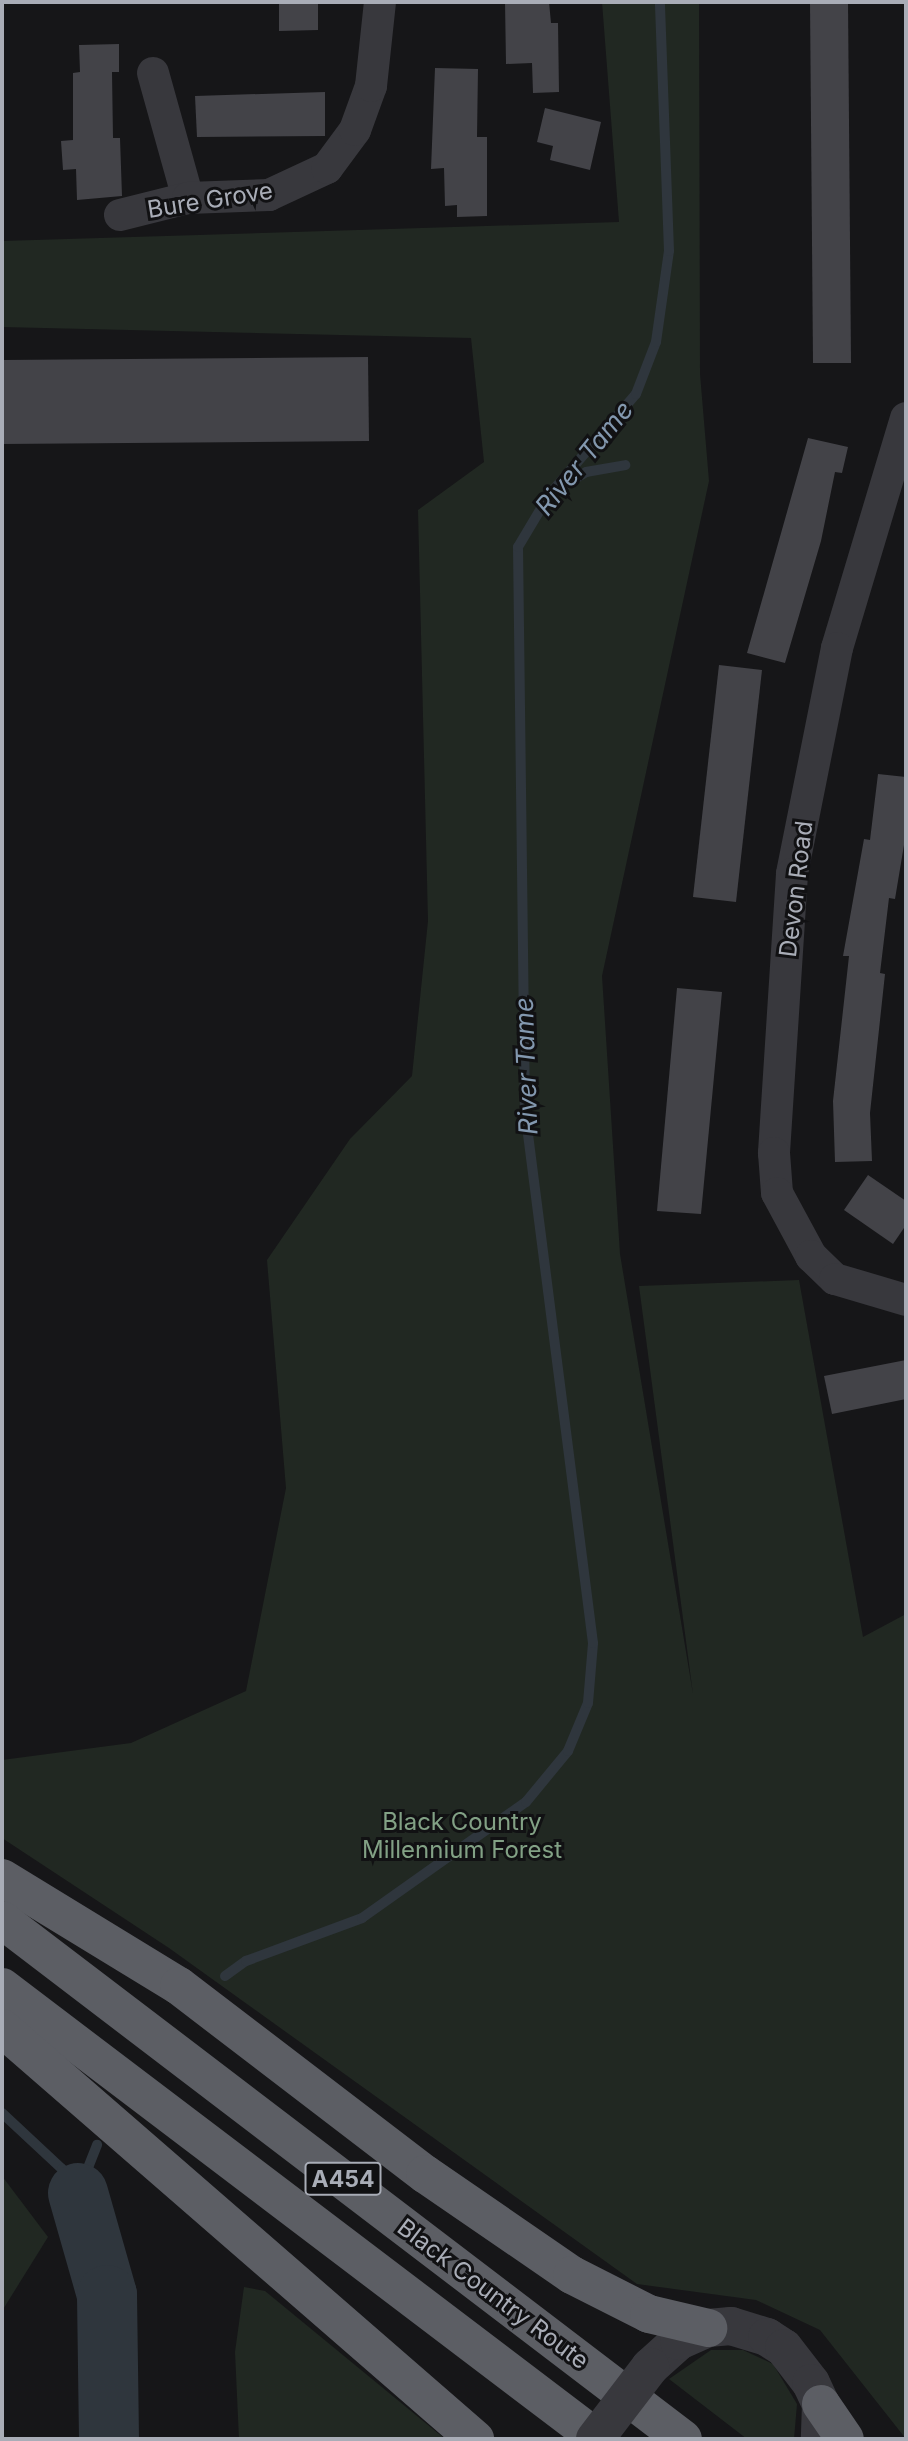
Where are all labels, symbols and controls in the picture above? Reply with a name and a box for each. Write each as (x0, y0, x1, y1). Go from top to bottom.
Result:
street label: Bure Grove (145, 176, 275, 224)
water label: River Tame (529, 395, 639, 521)
street label: Devon Road (773, 819, 819, 959)
water label: River Tame (508, 997, 544, 1135)
park label: Black Country Millennium Forest (362, 1808, 562, 1864)
road number: A454 (304, 2160, 382, 2198)
street label: Black Country Route (392, 2213, 594, 2375)

